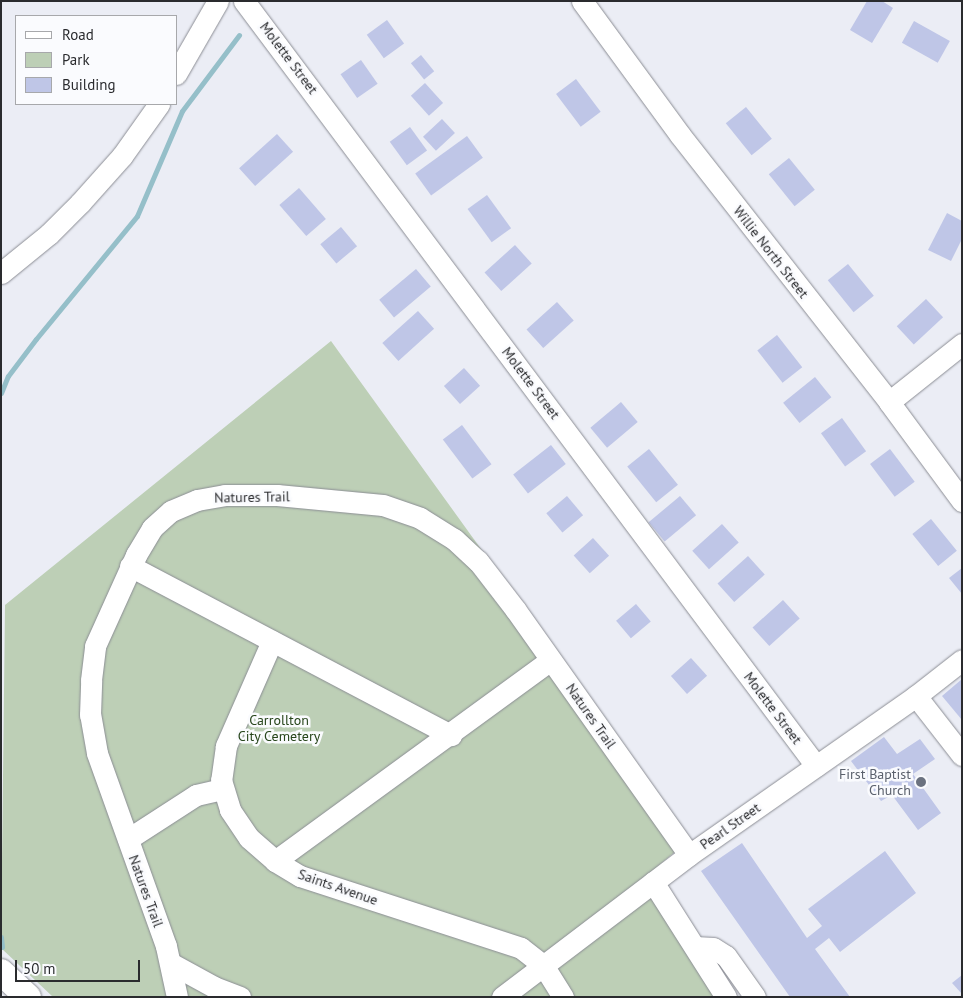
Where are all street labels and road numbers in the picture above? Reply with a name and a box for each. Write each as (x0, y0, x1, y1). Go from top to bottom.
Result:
street label: Molette Street (256, 19, 322, 97)
street label: Willie North Street (730, 203, 812, 301)
street label: Molette Street (498, 344, 564, 422)
street label: Natures Trail (214, 488, 290, 506)
street label: Molette Street (740, 669, 806, 747)
street label: Natures Trail (562, 680, 620, 752)
street label: Pearl Street (697, 799, 763, 853)
street label: Natures Trail (125, 852, 167, 930)
street label: Saints Avenue (296, 865, 380, 909)

